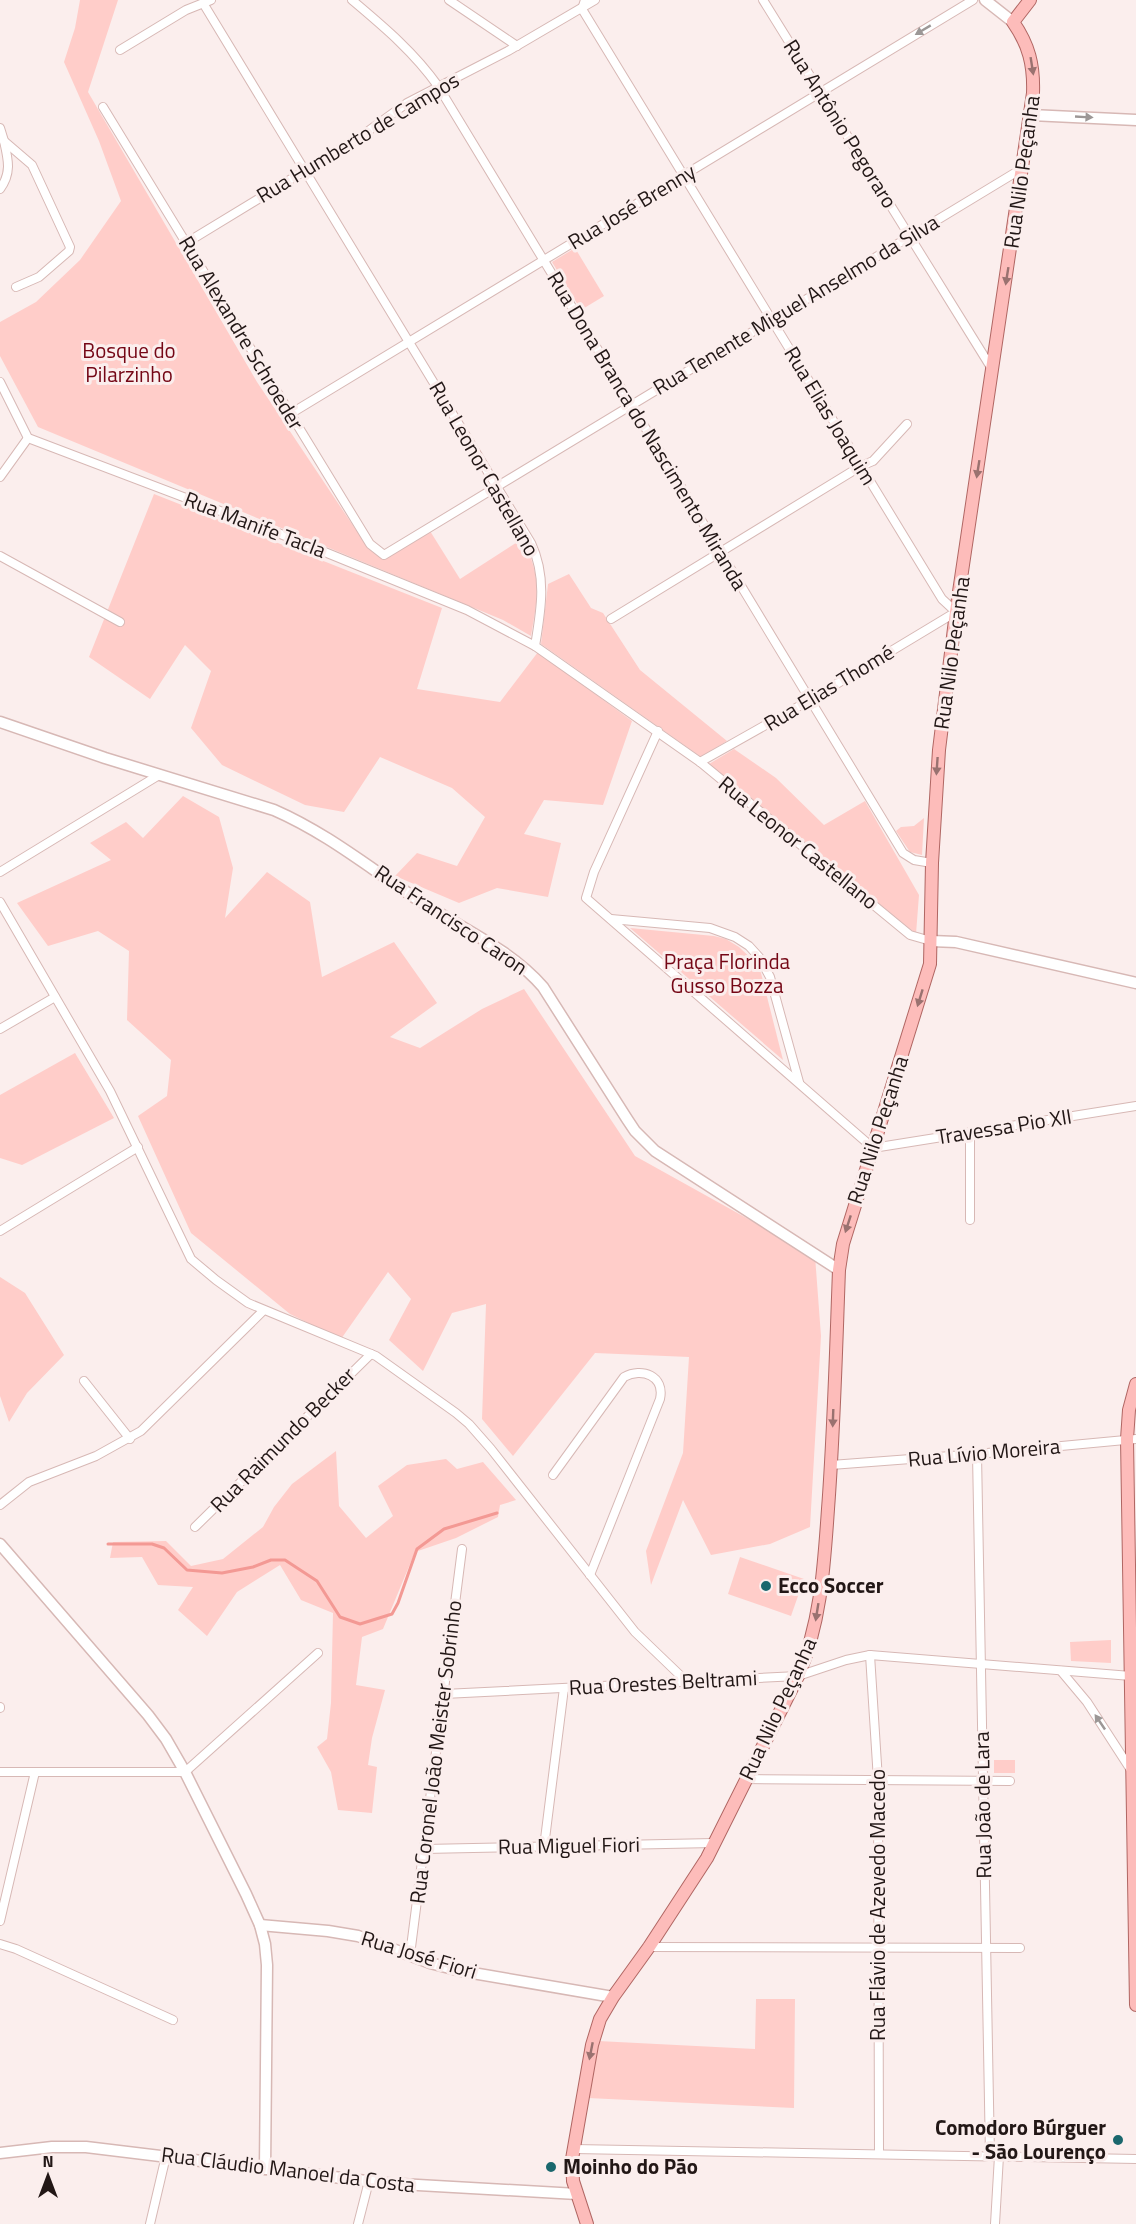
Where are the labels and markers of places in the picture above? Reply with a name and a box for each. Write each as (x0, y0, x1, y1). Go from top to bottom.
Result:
place label: Ecco Soccer (778, 1569, 884, 1601)
marker: Ecco Soccer (759, 1579, 773, 1593)
place label: Comodoro Búrguer - São Lourenço (935, 2111, 1106, 2167)
marker: Comodoro Búrguer - São Lourenço (1111, 2133, 1125, 2147)
place label: Moinho do Pão (563, 2150, 698, 2182)
marker: Moinho do Pão (544, 2160, 558, 2174)

